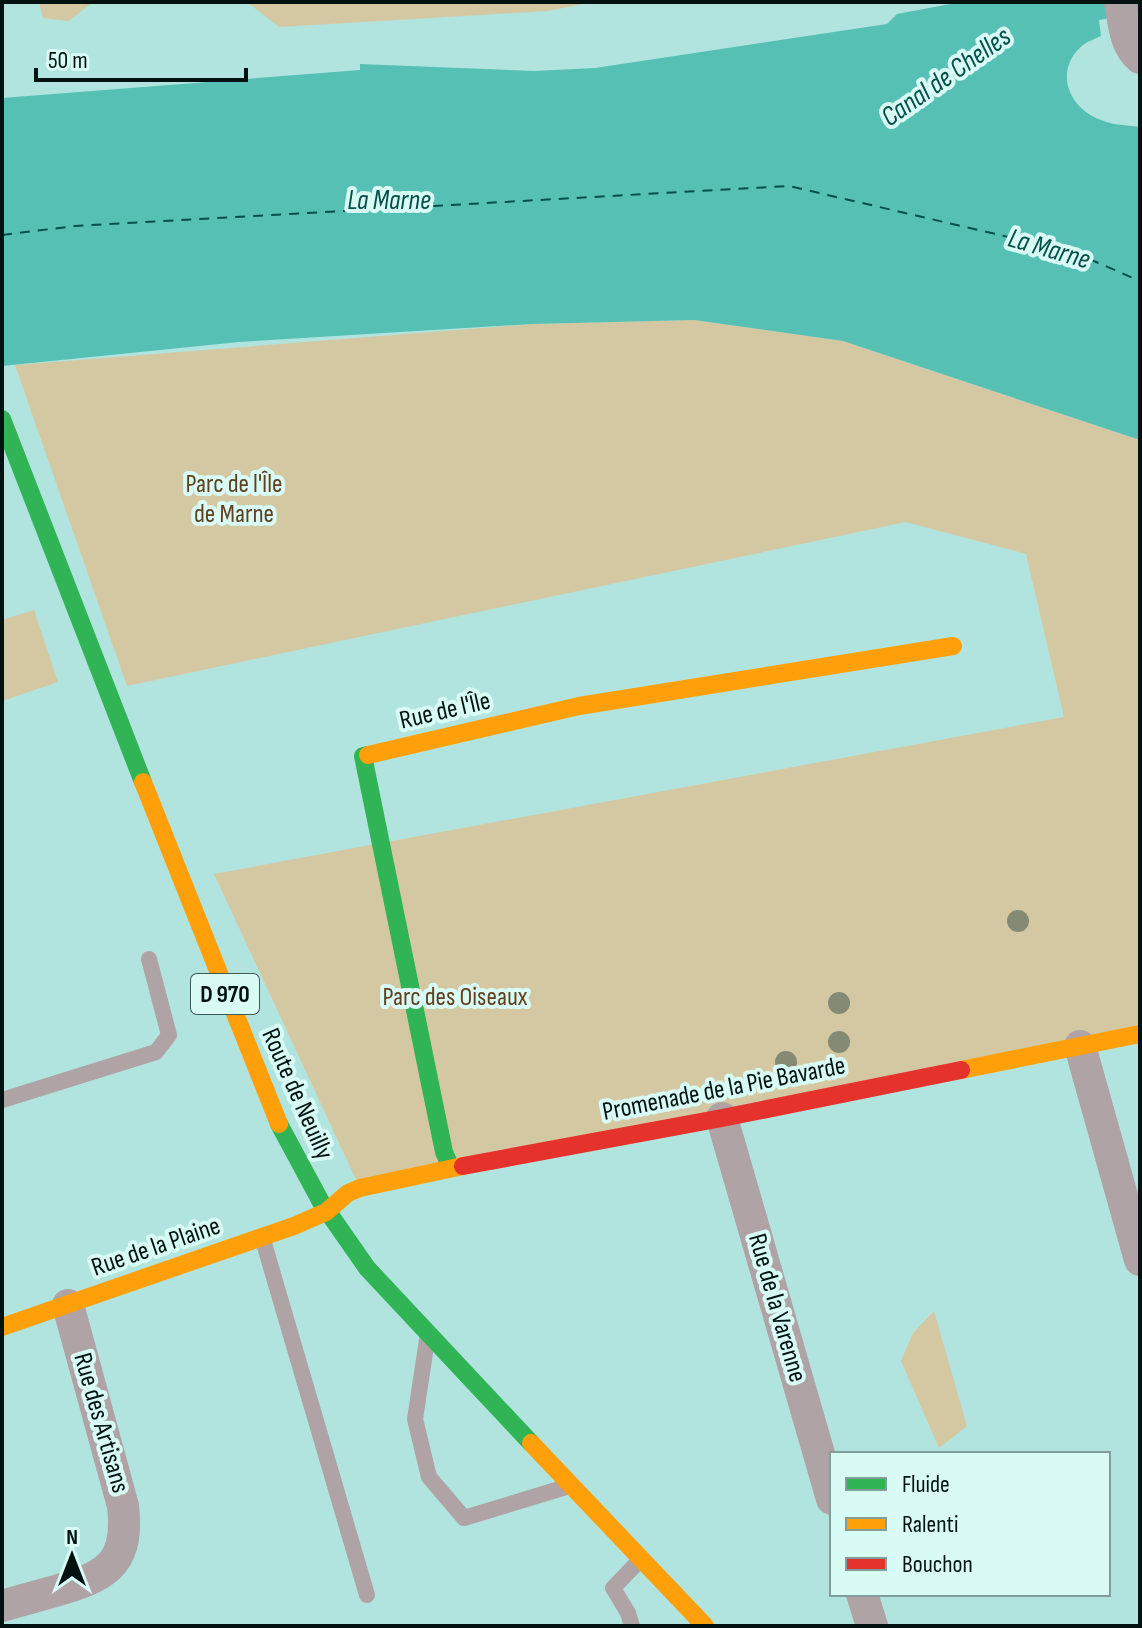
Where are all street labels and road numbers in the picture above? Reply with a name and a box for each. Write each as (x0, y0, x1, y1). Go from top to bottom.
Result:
street label: Rue de l'Île (397, 686, 493, 736)
road number: D 970 (191, 974, 259, 1014)
street label: Route de Neuilly (254, 1024, 340, 1164)
street label: Promenade de la Pie Bavarde (600, 1050, 848, 1128)
street label: Rue de la Plaine (88, 1211, 224, 1283)
street label: Rue de la Varenne (741, 1230, 813, 1386)
street label: Rue des Artisans (66, 1349, 136, 1497)

